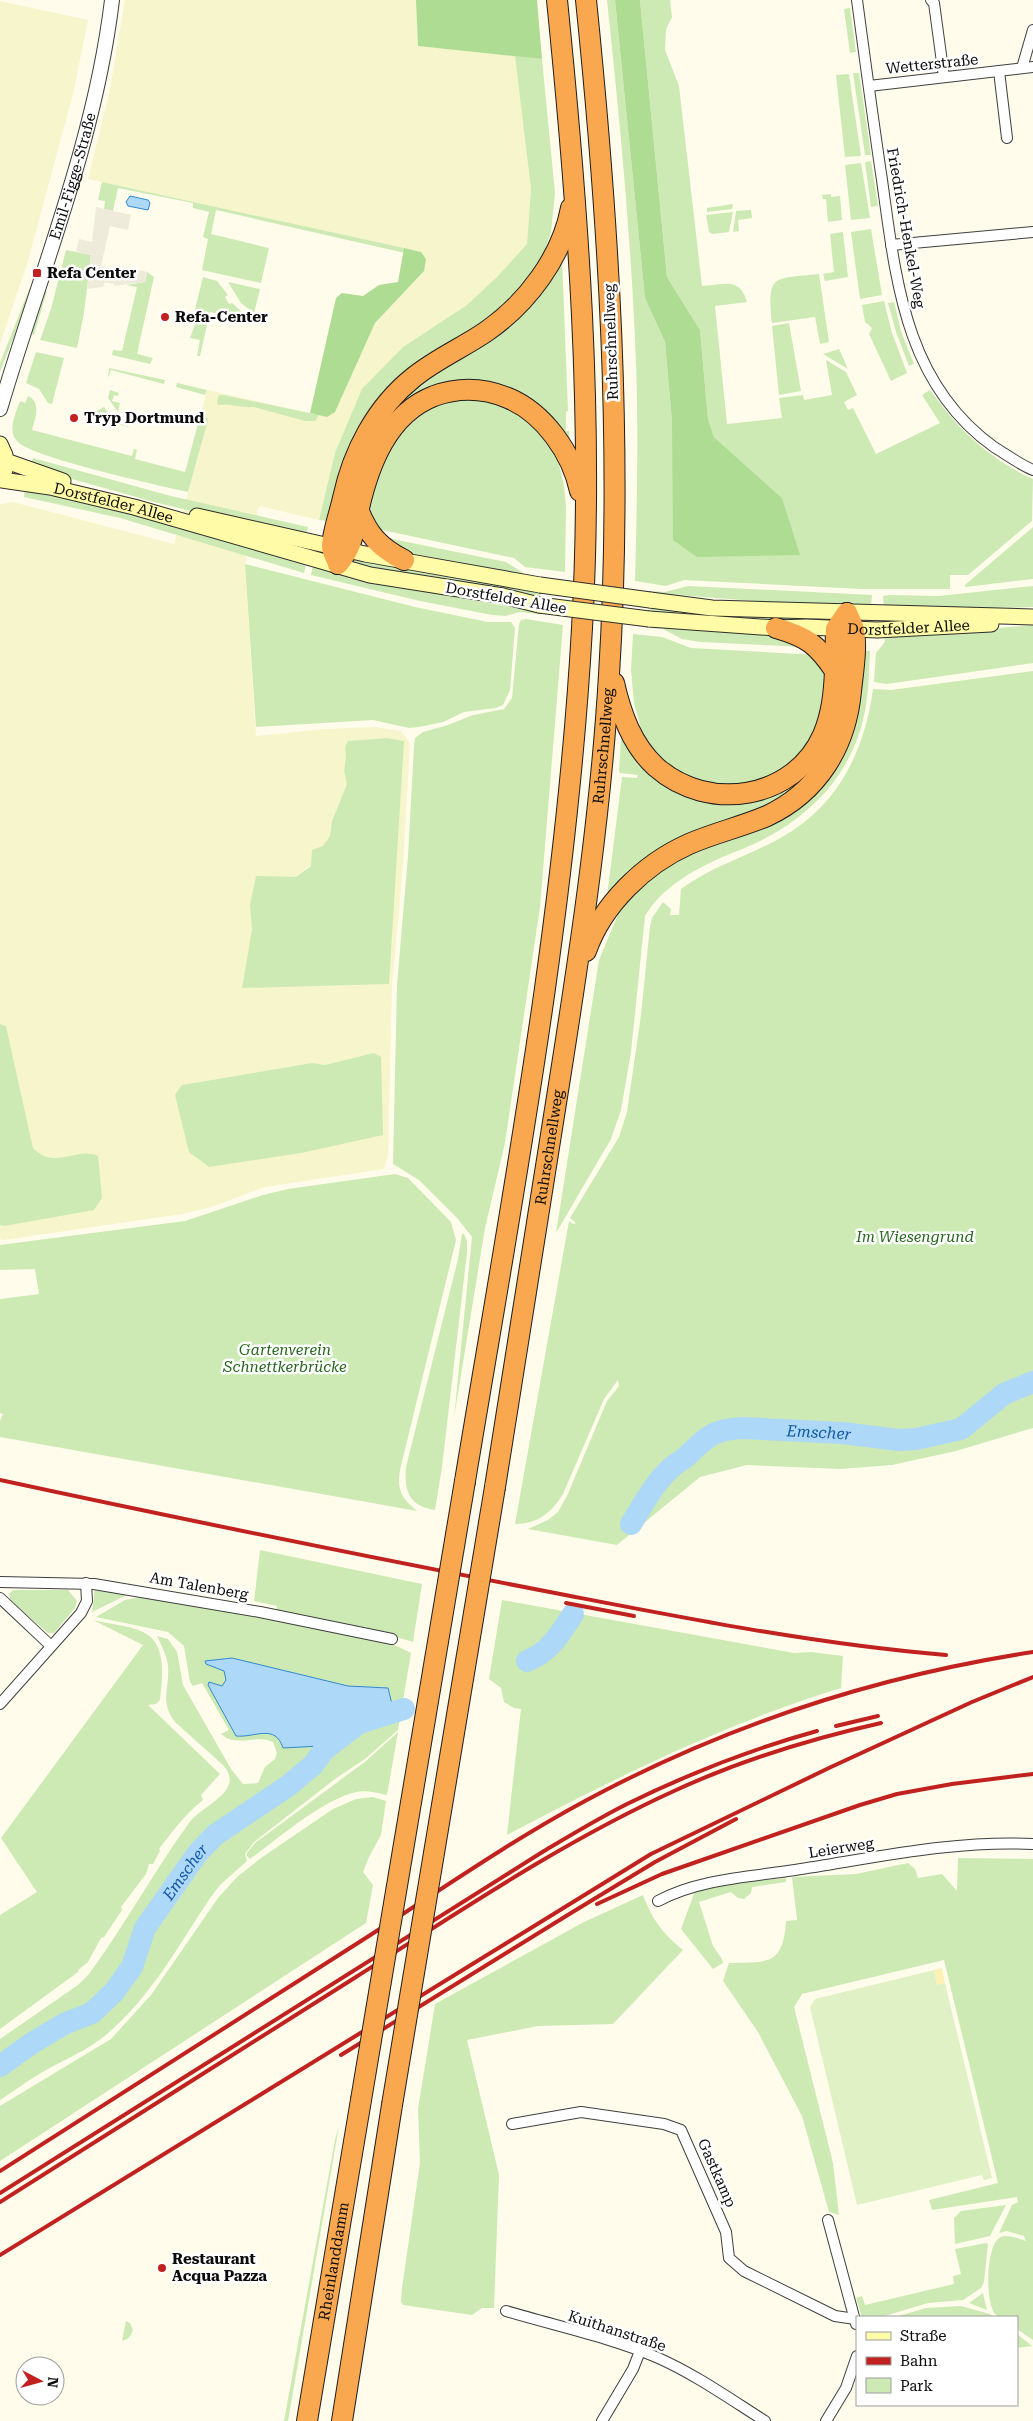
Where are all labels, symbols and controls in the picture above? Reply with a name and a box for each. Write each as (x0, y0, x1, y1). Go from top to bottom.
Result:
street label: Wetterstraße (885, 50, 979, 78)
street label: Emil-Figge-Straße (46, 111, 100, 242)
street label: Friedrich-Henkel-Weg (883, 146, 929, 310)
place label: Refa Center (47, 264, 137, 282)
marker: Refa Center (31, 267, 43, 279)
street label: Ruhrschnellweg (600, 283, 622, 400)
place label: Refa-Center (175, 308, 268, 326)
marker: Refa-Center (159, 311, 171, 323)
place label: Tryp Dortmund (84, 409, 204, 427)
marker: Tryp Dortmund (68, 412, 80, 424)
street label: Dorstfelder Allee (52, 479, 175, 527)
street label: Dorstfelder Allee (444, 578, 568, 618)
street label: Dorstfelder Allee (847, 616, 970, 639)
street label: Ruhrschnellweg (589, 687, 617, 805)
street label: Ruhrschnellweg (531, 1088, 567, 1206)
park label: Im Wiesengrund (855, 1228, 974, 1246)
park label: Gartenverein Schnettkerbrücke (222, 1341, 347, 1376)
water label: Emscher (785, 1421, 853, 1444)
street label: Am Talenberg (148, 1568, 250, 1604)
street label: Leierweg (807, 1834, 875, 1862)
water label: Emscher (158, 1839, 212, 1904)
street label: Gastkamp (694, 2136, 740, 2210)
street label: Rheinlanddamm (315, 2200, 353, 2322)
place label: Restaurant Acqua Pazza (172, 2250, 267, 2285)
marker: Restaurant Acqua Pazza (156, 2262, 168, 2274)
street label: Kuithanstraße (566, 2307, 668, 2355)
legend (856, 2316, 1018, 2406)
text: Straße (900, 2327, 947, 2345)
text: Bahn (900, 2352, 938, 2370)
north arrow (15, 2356, 65, 2406)
text: N (44, 2376, 61, 2389)
text: Park (900, 2377, 934, 2395)

